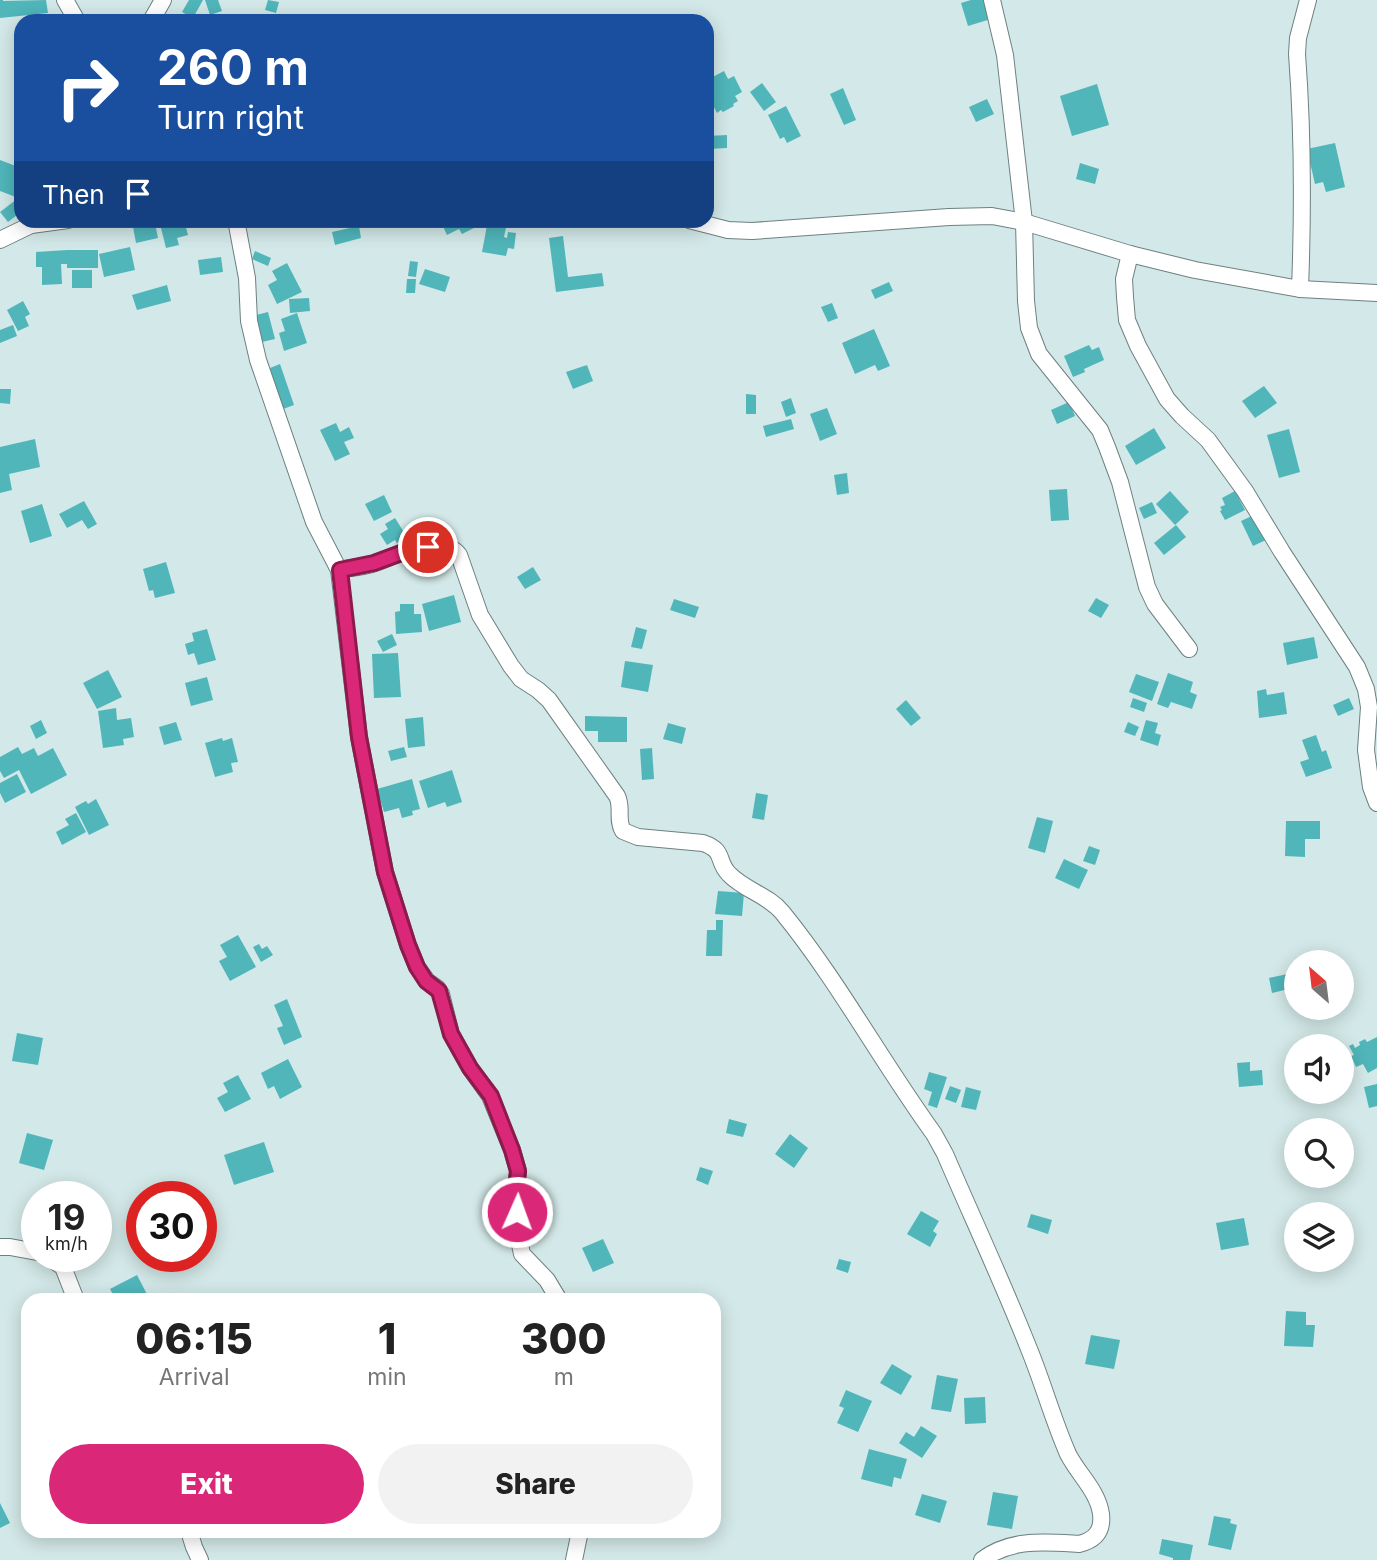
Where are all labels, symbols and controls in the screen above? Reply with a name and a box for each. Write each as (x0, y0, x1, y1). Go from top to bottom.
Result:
text: 260 m (157, 38, 309, 97)
icon: right (42, 42, 133, 133)
text: Turn right (157, 98, 304, 137)
icon: arrive (119, 175, 157, 213)
text: Then (42, 179, 105, 210)
pin (398, 517, 458, 577)
icon: arrive (409, 528, 447, 566)
north arrow (1284, 950, 1354, 1020)
map controls (1284, 950, 1354, 1272)
button: sound (1284, 1034, 1354, 1104)
button: search (1284, 1118, 1354, 1188)
position arrow (480, 1175, 554, 1249)
speed limit sign: 30 (126, 1181, 217, 1272)
text: 19 (48, 1196, 85, 1238)
button: layers (1284, 1202, 1354, 1272)
text: km/h (45, 1233, 88, 1254)
text: 06:15 (135, 1313, 253, 1364)
text: 1 (378, 1313, 396, 1364)
text: 300 (521, 1313, 607, 1364)
text: Arrival (159, 1363, 230, 1391)
text: min (367, 1363, 407, 1391)
text: m (554, 1363, 574, 1391)
button: Exit (49, 1444, 364, 1524)
button: Share (378, 1444, 693, 1524)

